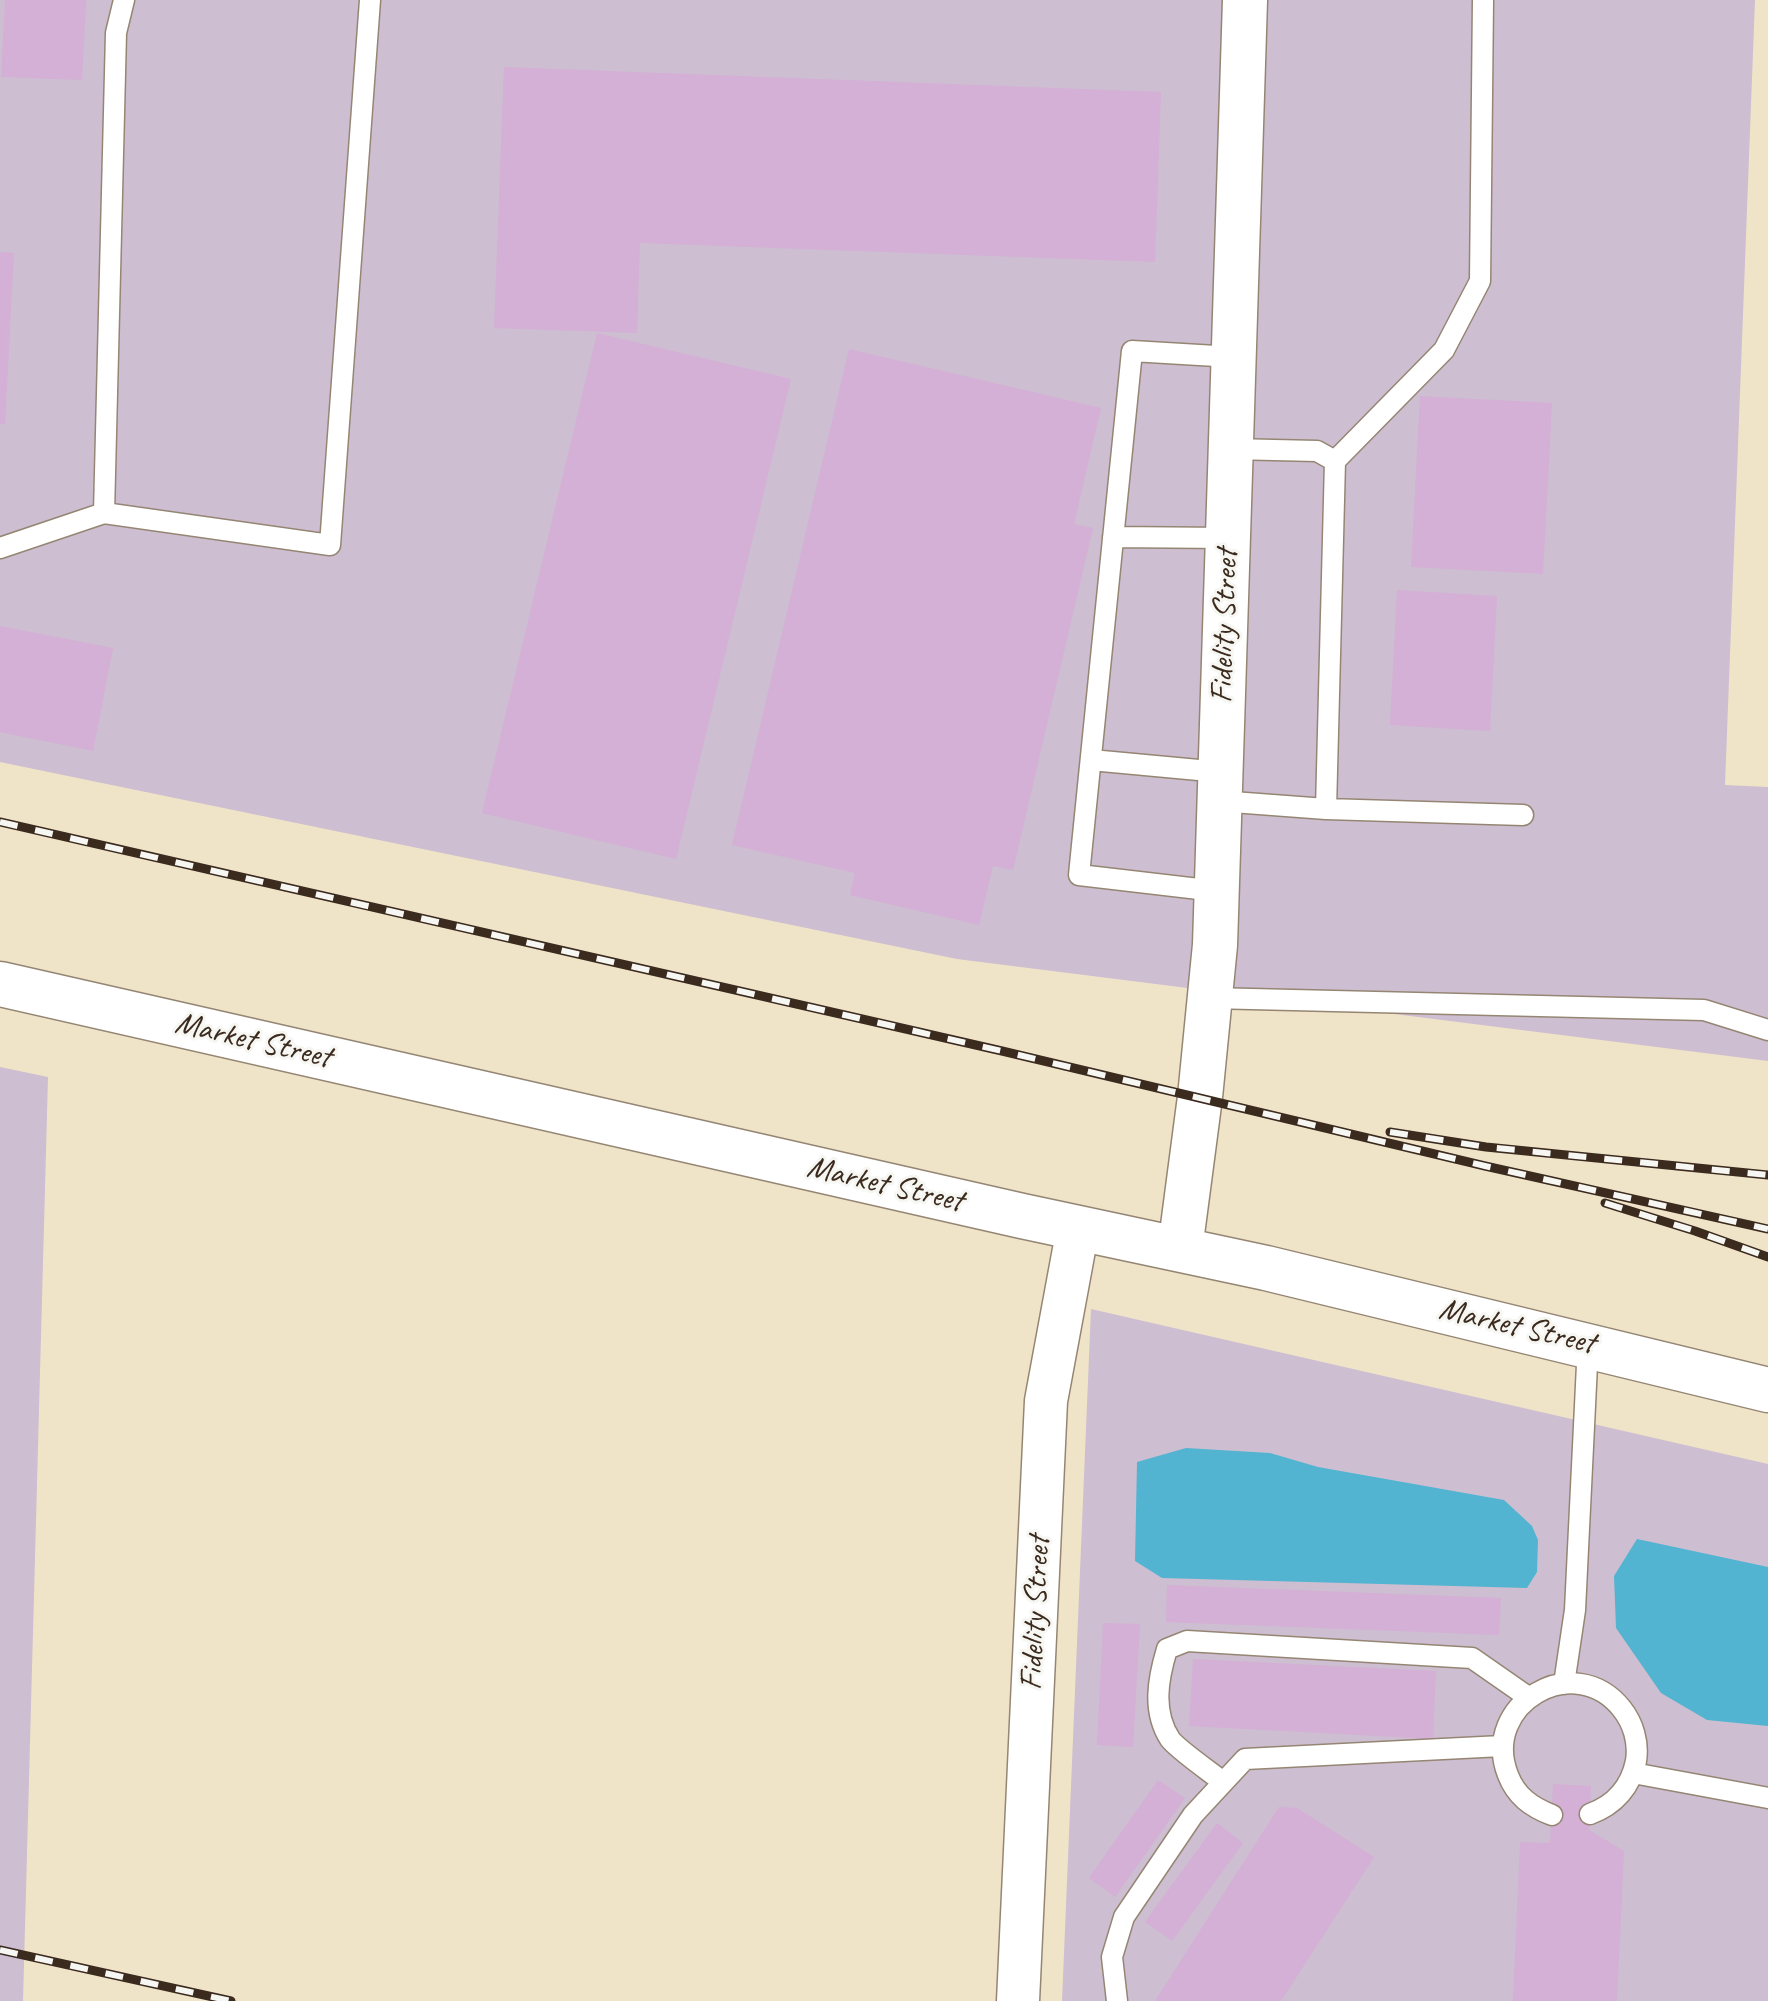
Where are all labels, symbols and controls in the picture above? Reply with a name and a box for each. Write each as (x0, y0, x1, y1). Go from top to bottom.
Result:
street label: Fidelity Street (1203, 548, 1247, 704)
street label: Market Street (171, 1004, 335, 1078)
street label: Market Street (803, 1148, 967, 1222)
street label: Market Street (1435, 1290, 1599, 1364)
street label: Fidelity Street (1013, 1535, 1059, 1691)

